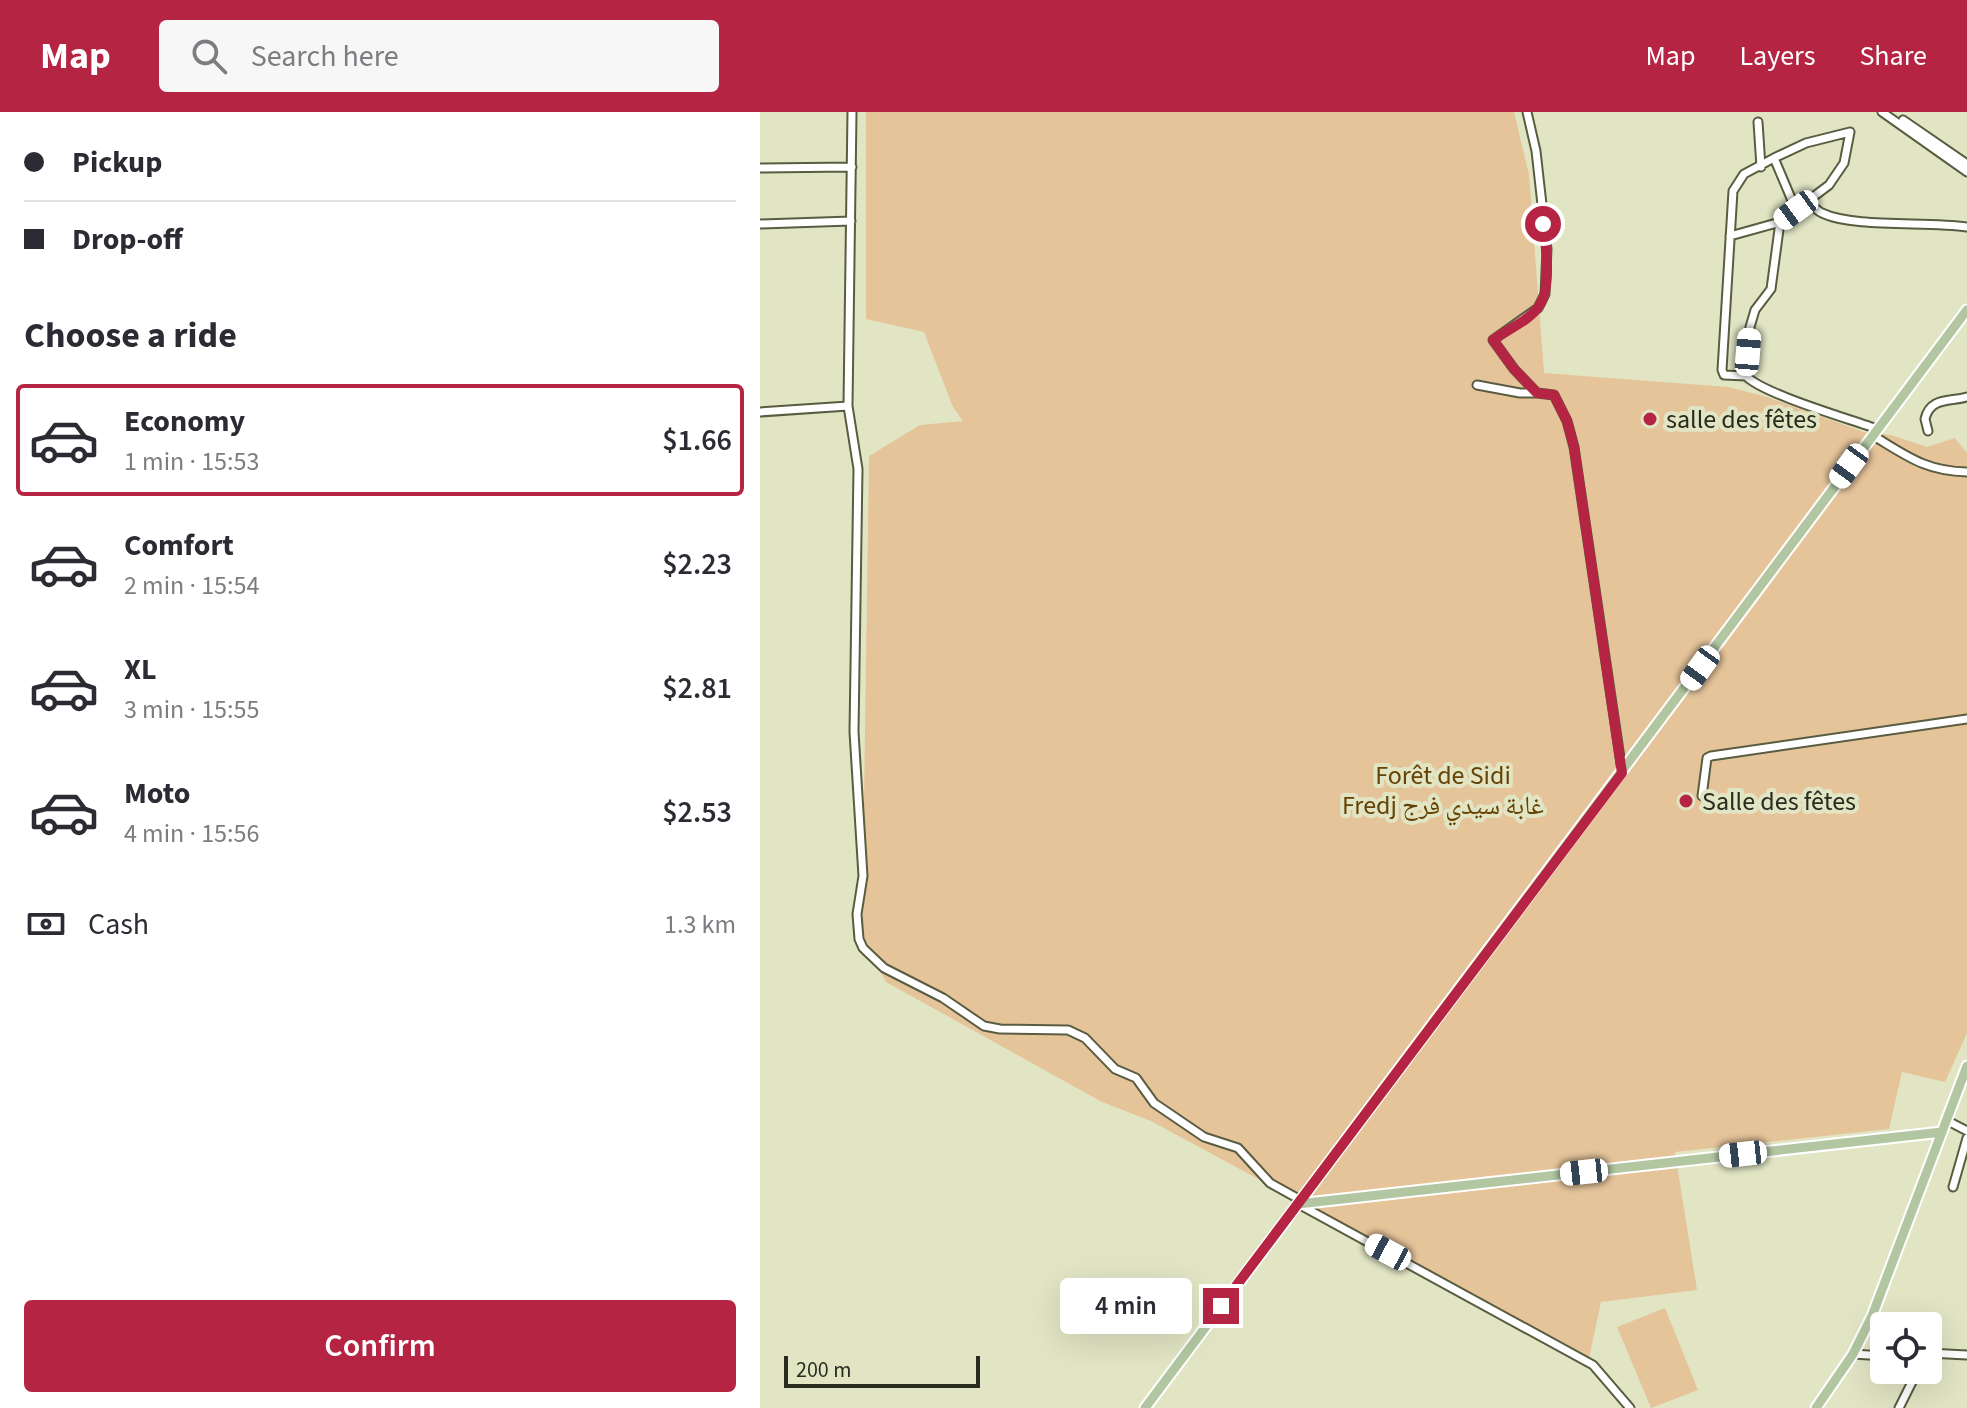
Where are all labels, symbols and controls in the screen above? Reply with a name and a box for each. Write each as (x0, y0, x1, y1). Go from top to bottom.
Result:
search box (159, 20, 719, 92)
text: Map (40, 29, 111, 83)
icon: search (187, 34, 231, 78)
text: Search here (251, 35, 399, 78)
text: Map (1645, 36, 1695, 76)
text: Layers (1739, 36, 1815, 76)
text: Share (1859, 36, 1927, 76)
text: Pickup (72, 141, 162, 184)
car (1770, 186, 1822, 234)
route start (1525, 206, 1561, 242)
text: Drop-off (72, 218, 183, 261)
text: Choose a ride (24, 310, 237, 361)
car (1734, 327, 1762, 377)
text: Economy (124, 400, 245, 443)
place label: salle des fêtes (1666, 401, 1817, 438)
icon: car (28, 404, 100, 476)
marker: salle des fêtes (1641, 410, 1659, 428)
text: $1.66 (662, 419, 732, 462)
car (1825, 440, 1873, 492)
text: 1 min · 15:53 (124, 443, 259, 480)
text: Comfort (124, 524, 234, 567)
icon: car (28, 528, 100, 600)
text: $2.23 (662, 543, 732, 586)
text: 2 min · 15:54 (124, 567, 259, 604)
car (1676, 642, 1724, 694)
text: XL (124, 648, 157, 691)
icon: car (28, 652, 100, 724)
text: $2.81 (662, 667, 732, 710)
text: 3 min · 15:55 (124, 691, 259, 728)
park label: Forêt de Sidi Fredj غابة سيدي فرج (1342, 757, 1544, 826)
text: Moto (124, 772, 190, 815)
icon: car (28, 776, 100, 848)
place label: Salle des fêtes (1702, 783, 1856, 820)
text: $2.53 (662, 791, 732, 834)
marker: Salle des fêtes (1677, 792, 1695, 810)
text: 4 min · 15:56 (124, 815, 259, 852)
icon: cash (24, 902, 68, 946)
text: Cash (88, 903, 149, 946)
text: 1.3 km (664, 906, 736, 943)
car (1718, 1140, 1768, 1168)
car (1559, 1158, 1609, 1186)
car (1361, 1230, 1415, 1274)
callout: 4 min (1061, 1278, 1193, 1334)
text: 4 min (1095, 1287, 1157, 1324)
route end (1203, 1288, 1239, 1324)
button: Confirm (24, 1300, 736, 1392)
map controls (1870, 1312, 1942, 1384)
button: locate (1870, 1312, 1942, 1384)
scale bar (784, 1352, 980, 1388)
text: 200 m (796, 1354, 851, 1386)

